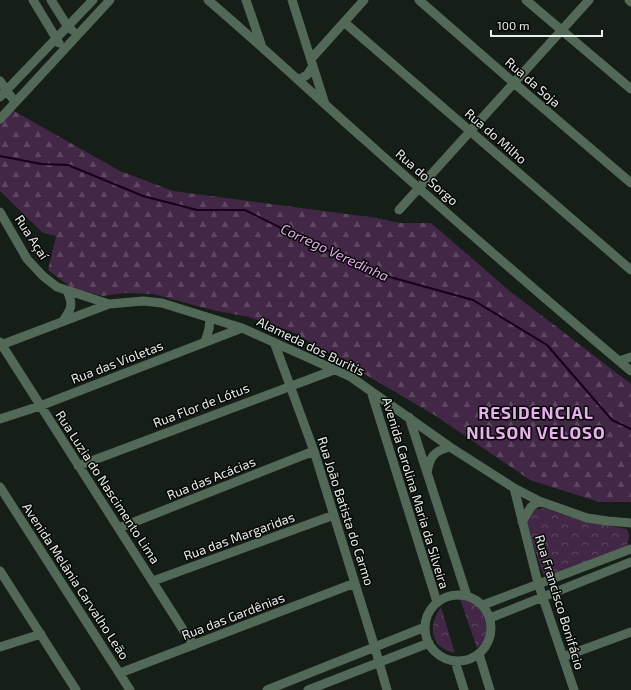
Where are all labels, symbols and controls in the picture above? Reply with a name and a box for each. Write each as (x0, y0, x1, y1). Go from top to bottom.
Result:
scale bar (491, 12, 602, 38)
text: 100 m (497, 18, 529, 32)
street label: Rua da Soja (502, 54, 564, 110)
street label: Rua do Milho (462, 105, 530, 167)
street label: Rua do Sorgo (392, 145, 462, 209)
street label: Rua Açaí (11, 212, 53, 263)
water label: Corrego Veredinha (278, 220, 392, 284)
street label: Alameda dos Buritis (254, 313, 368, 379)
street label: Rua das Violetas (69, 337, 165, 387)
street label: Rua Flor de Lótus (151, 379, 251, 431)
street label: Avenida Carolina Maria da Silveira (379, 395, 453, 591)
district label: RESIDENCIAL NILSON VELOSO (466, 402, 606, 442)
street label: Rua Luzia do Nascimento Lima (52, 407, 164, 567)
street label: Rua João Batista do Carmo (314, 434, 378, 588)
street label: Rua das Acácias (164, 453, 258, 503)
street label: Avenida Melânia Carvalho Leão (19, 500, 133, 662)
street label: Rua das Margaridas (181, 508, 297, 564)
street label: Rua Francisco Bonifácio (532, 533, 588, 671)
street label: Rua das Gardênias (179, 589, 287, 643)

